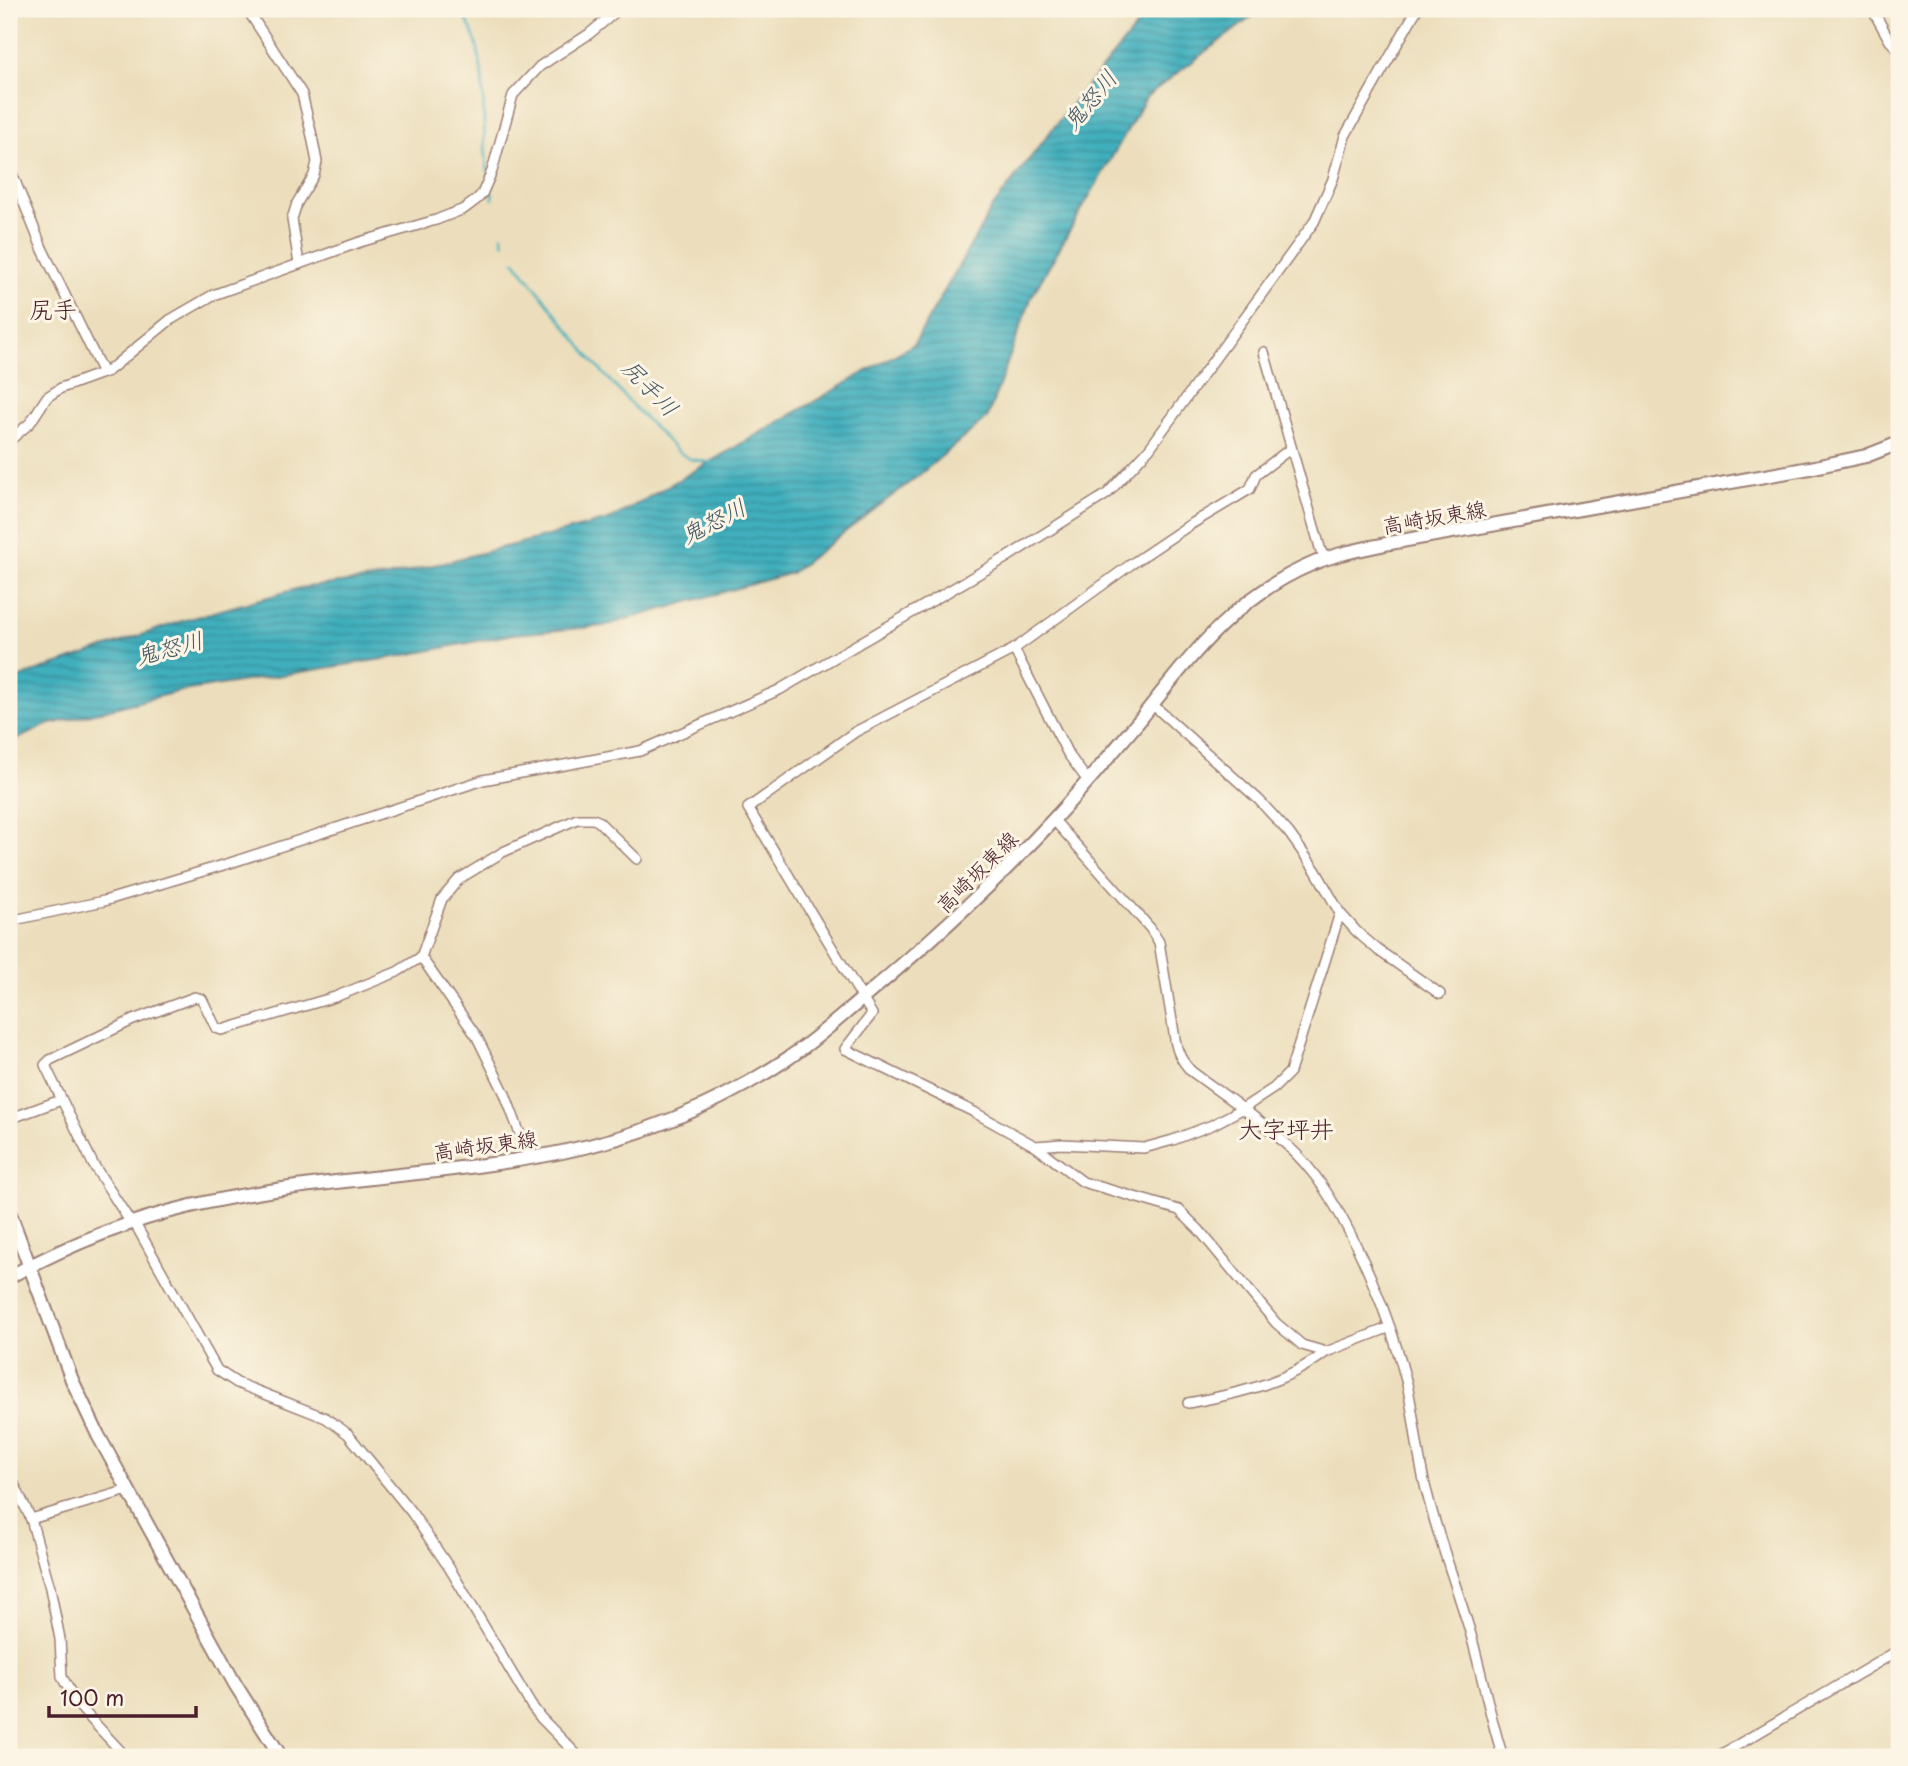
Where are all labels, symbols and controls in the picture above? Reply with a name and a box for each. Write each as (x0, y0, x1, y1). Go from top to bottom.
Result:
water label: 鬼怒川 (1053, 61, 1125, 137)
district label: 尻手 (29, 290, 77, 326)
water label: 尻手川 (614, 350, 688, 424)
water label: 鬼怒川 (674, 489, 752, 551)
street label: 高崎坂東線 (1380, 491, 1488, 541)
water label: 鬼怒川 (131, 621, 207, 673)
street label: 高崎坂東線 (928, 823, 1024, 919)
district label: 大字坪井 (1238, 1110, 1334, 1146)
street label: 高崎坂東線 (431, 1121, 539, 1167)
scale bar (49, 1675, 196, 1719)
text: 100 m (60, 1681, 124, 1713)

